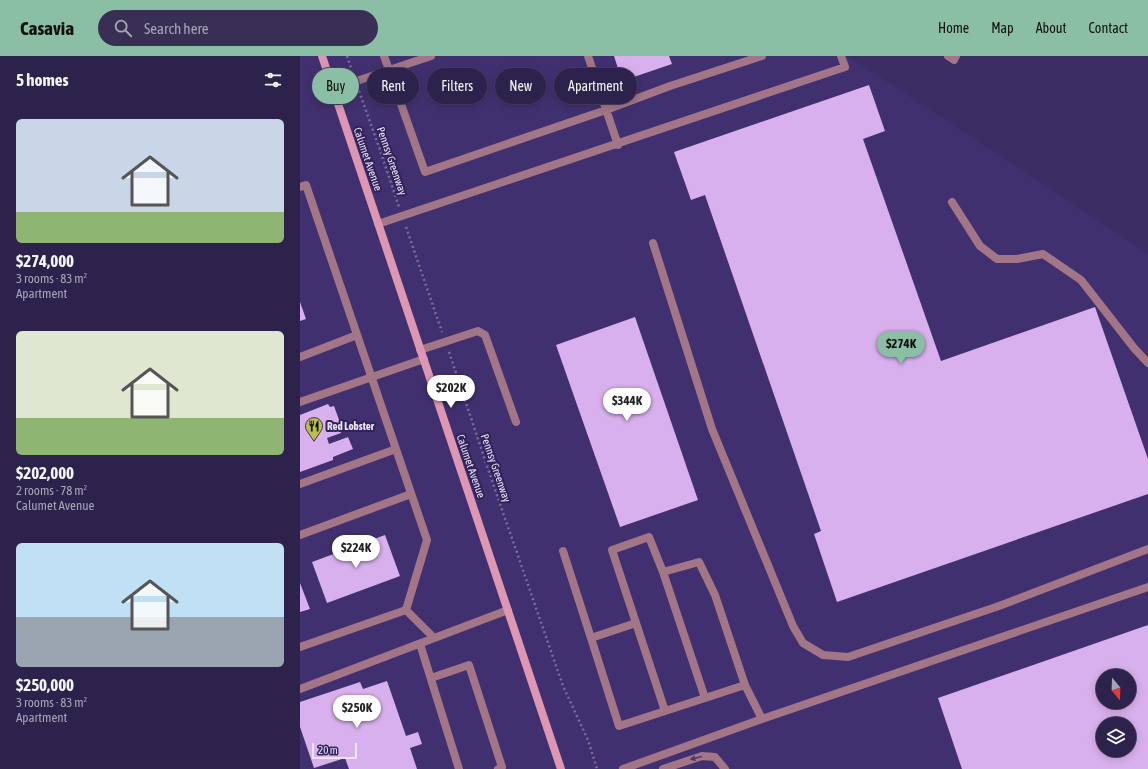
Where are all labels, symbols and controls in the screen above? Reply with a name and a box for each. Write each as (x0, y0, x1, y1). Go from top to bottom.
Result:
search box (98, 10, 378, 46)
text: Casavia (20, 17, 74, 39)
icon: search (112, 17, 134, 39)
text: Search here (144, 20, 209, 37)
text: Home (938, 20, 969, 36)
text: Map (991, 20, 1014, 36)
text: About (1036, 20, 1067, 36)
text: Contact (1089, 20, 1128, 36)
chip: Buy (312, 68, 359, 104)
chip: Rent (367, 68, 419, 104)
chip: Filters (427, 68, 487, 104)
chip: New (495, 68, 546, 104)
chip: Apartment (554, 68, 637, 104)
icon: filters (262, 69, 284, 91)
text: 5 homes (16, 70, 69, 90)
street label: Pennsy Greenway (375, 125, 409, 197)
street label: Calumet Avenue (352, 126, 384, 192)
icon: home (114, 145, 186, 217)
text: $274,000 (16, 251, 74, 271)
text: 3 rooms · 83 m² (16, 271, 87, 286)
text: Apartment (16, 286, 67, 301)
pin: $274K (873, 331, 929, 365)
text: $274K (886, 336, 916, 351)
icon: home (114, 357, 186, 429)
pin: $202K (423, 375, 479, 409)
text: $202K (436, 380, 466, 395)
pin: $344K (599, 388, 655, 422)
text: $344K (612, 393, 642, 408)
restaurant icon: Red Lobster (304, 416, 324, 441)
place label: Red Lobster (327, 420, 375, 432)
street label: Pennsy Greenway (479, 432, 513, 504)
street label: Calumet Avenue (455, 433, 487, 499)
text: $202,000 (16, 463, 74, 483)
text: 2 rooms · 78 m² (16, 483, 87, 498)
text: Calumet Avenue (16, 498, 94, 513)
pin: $224K (328, 535, 384, 569)
text: $224K (341, 540, 371, 555)
icon: home (114, 569, 186, 641)
north arrow (1096, 669, 1136, 709)
map controls (1096, 669, 1136, 757)
text: $250,000 (16, 675, 74, 695)
text: 3 rooms · 83 m² (16, 695, 87, 710)
pin: $250K (329, 695, 385, 729)
text: $250K (342, 700, 372, 715)
text: Apartment (16, 710, 67, 725)
button: layers (1096, 717, 1136, 757)
scale bar (312, 741, 357, 760)
text: 20 m (318, 744, 338, 756)
one-way arrow (690, 755, 702, 761)

